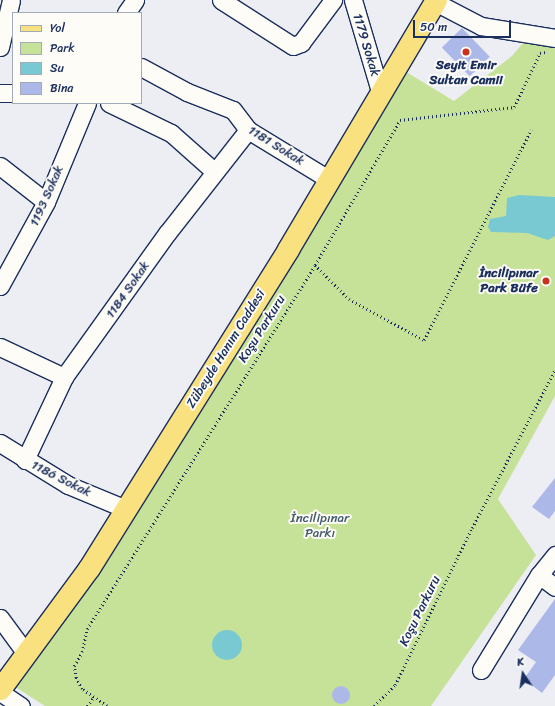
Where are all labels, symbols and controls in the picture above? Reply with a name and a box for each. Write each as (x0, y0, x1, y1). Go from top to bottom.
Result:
legend (12, 12, 142, 104)
street label: 1179 Sokak (349, 12, 383, 78)
scale bar (415, 12, 513, 38)
text: 50 m (420, 16, 447, 38)
text: Yol (50, 17, 65, 39)
text: Park (50, 37, 75, 59)
marker: Seyit Emir Sultan Camii (461, 47, 471, 57)
text: Su (50, 57, 64, 79)
place label: Seyit Emir Sultan Camii (429, 58, 503, 89)
text: Bina (50, 77, 73, 99)
street label: 1181 Sokak (245, 123, 307, 169)
street label: 1193 Sokak (27, 163, 67, 229)
street label: 1184 Sokak (103, 259, 153, 321)
place label: İncilipınar Park Büfe (479, 266, 538, 297)
marker: İncilipınar Park Büfe (541, 276, 551, 286)
street label: Zübeyde Hanım Caddesi (183, 287, 269, 411)
street label: Koşu Parkuru (235, 292, 289, 366)
street label: 1186 Sokak (29, 457, 93, 501)
park label: İncilipınar Parkı (291, 511, 349, 542)
street label: Koşu Parkuru (396, 573, 444, 649)
text: K (515, 652, 526, 672)
north arrow (503, 654, 543, 694)

